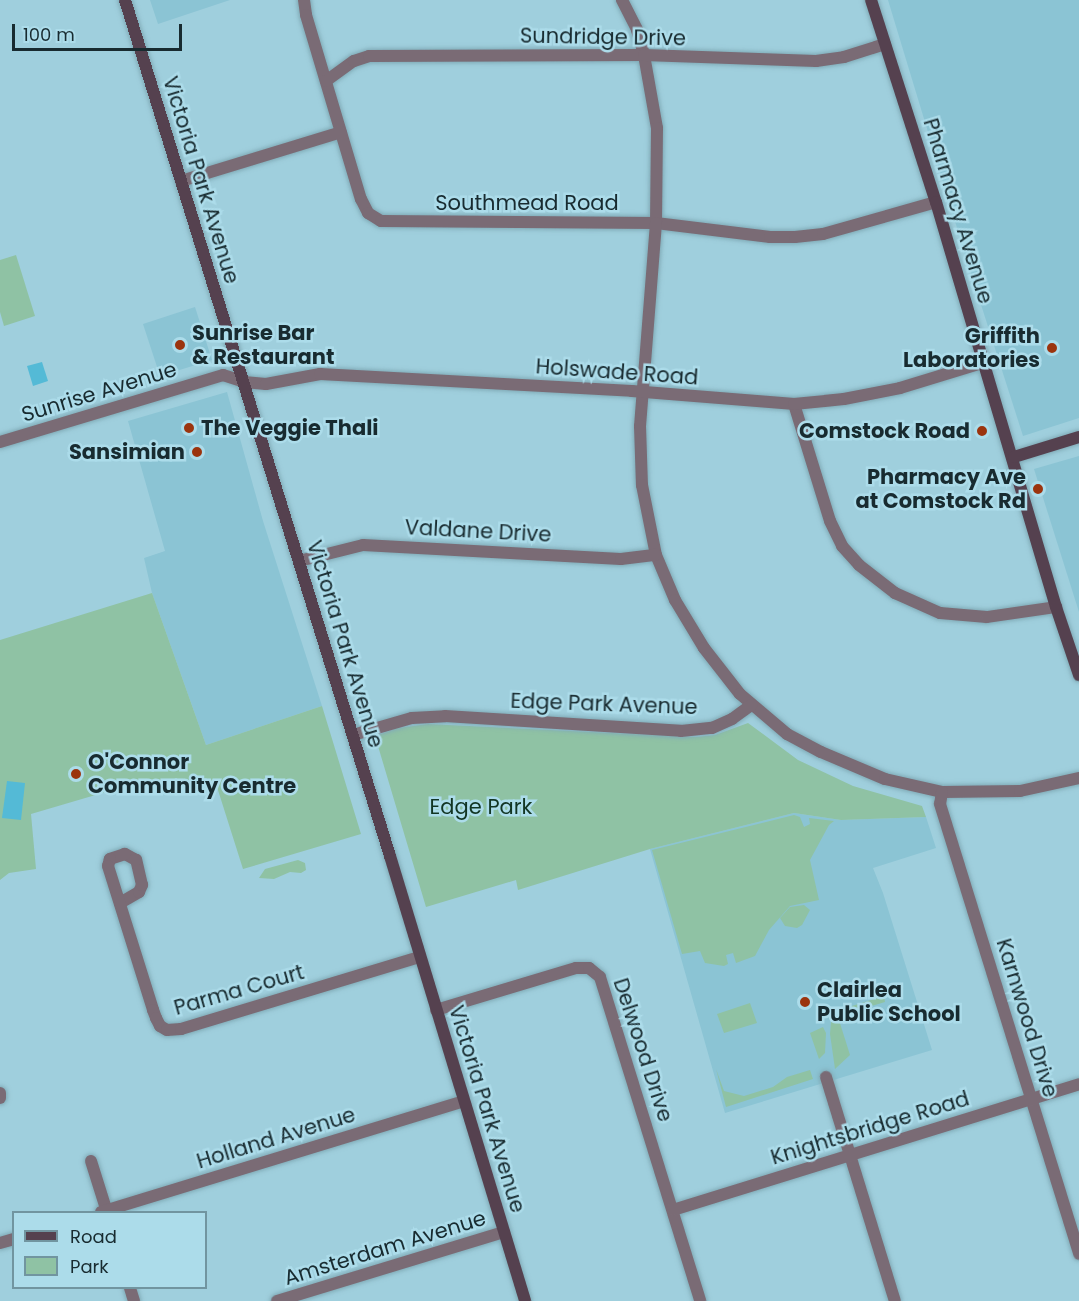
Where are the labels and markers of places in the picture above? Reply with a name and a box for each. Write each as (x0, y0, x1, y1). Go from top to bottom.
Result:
place label: Sunrise Bar & Restaurant (192, 320, 334, 370)
place label: Griffith Laboratories (903, 323, 1040, 373)
marker: Sunrise Bar & Restaurant (173, 338, 187, 352)
marker: Griffith Laboratories (1045, 341, 1059, 355)
place label: The Veggie Thali (201, 415, 379, 441)
place label: Comstock Road (799, 418, 970, 444)
marker: The Veggie Thali (182, 421, 196, 435)
marker: Comstock Road (975, 424, 989, 438)
place label: Sansimian (69, 439, 185, 465)
marker: Sansimian (190, 445, 204, 459)
place label: Pharmacy Ave at Comstock Rd (855, 464, 1026, 514)
marker: Pharmacy Ave at Comstock Rd (1031, 482, 1045, 496)
place label: O'Connor Community Centre (88, 749, 296, 799)
marker: O'Connor Community Centre (69, 767, 83, 781)
place label: Clairlea Public School (817, 977, 961, 1027)
marker: Clairlea Public School (798, 995, 812, 1009)

